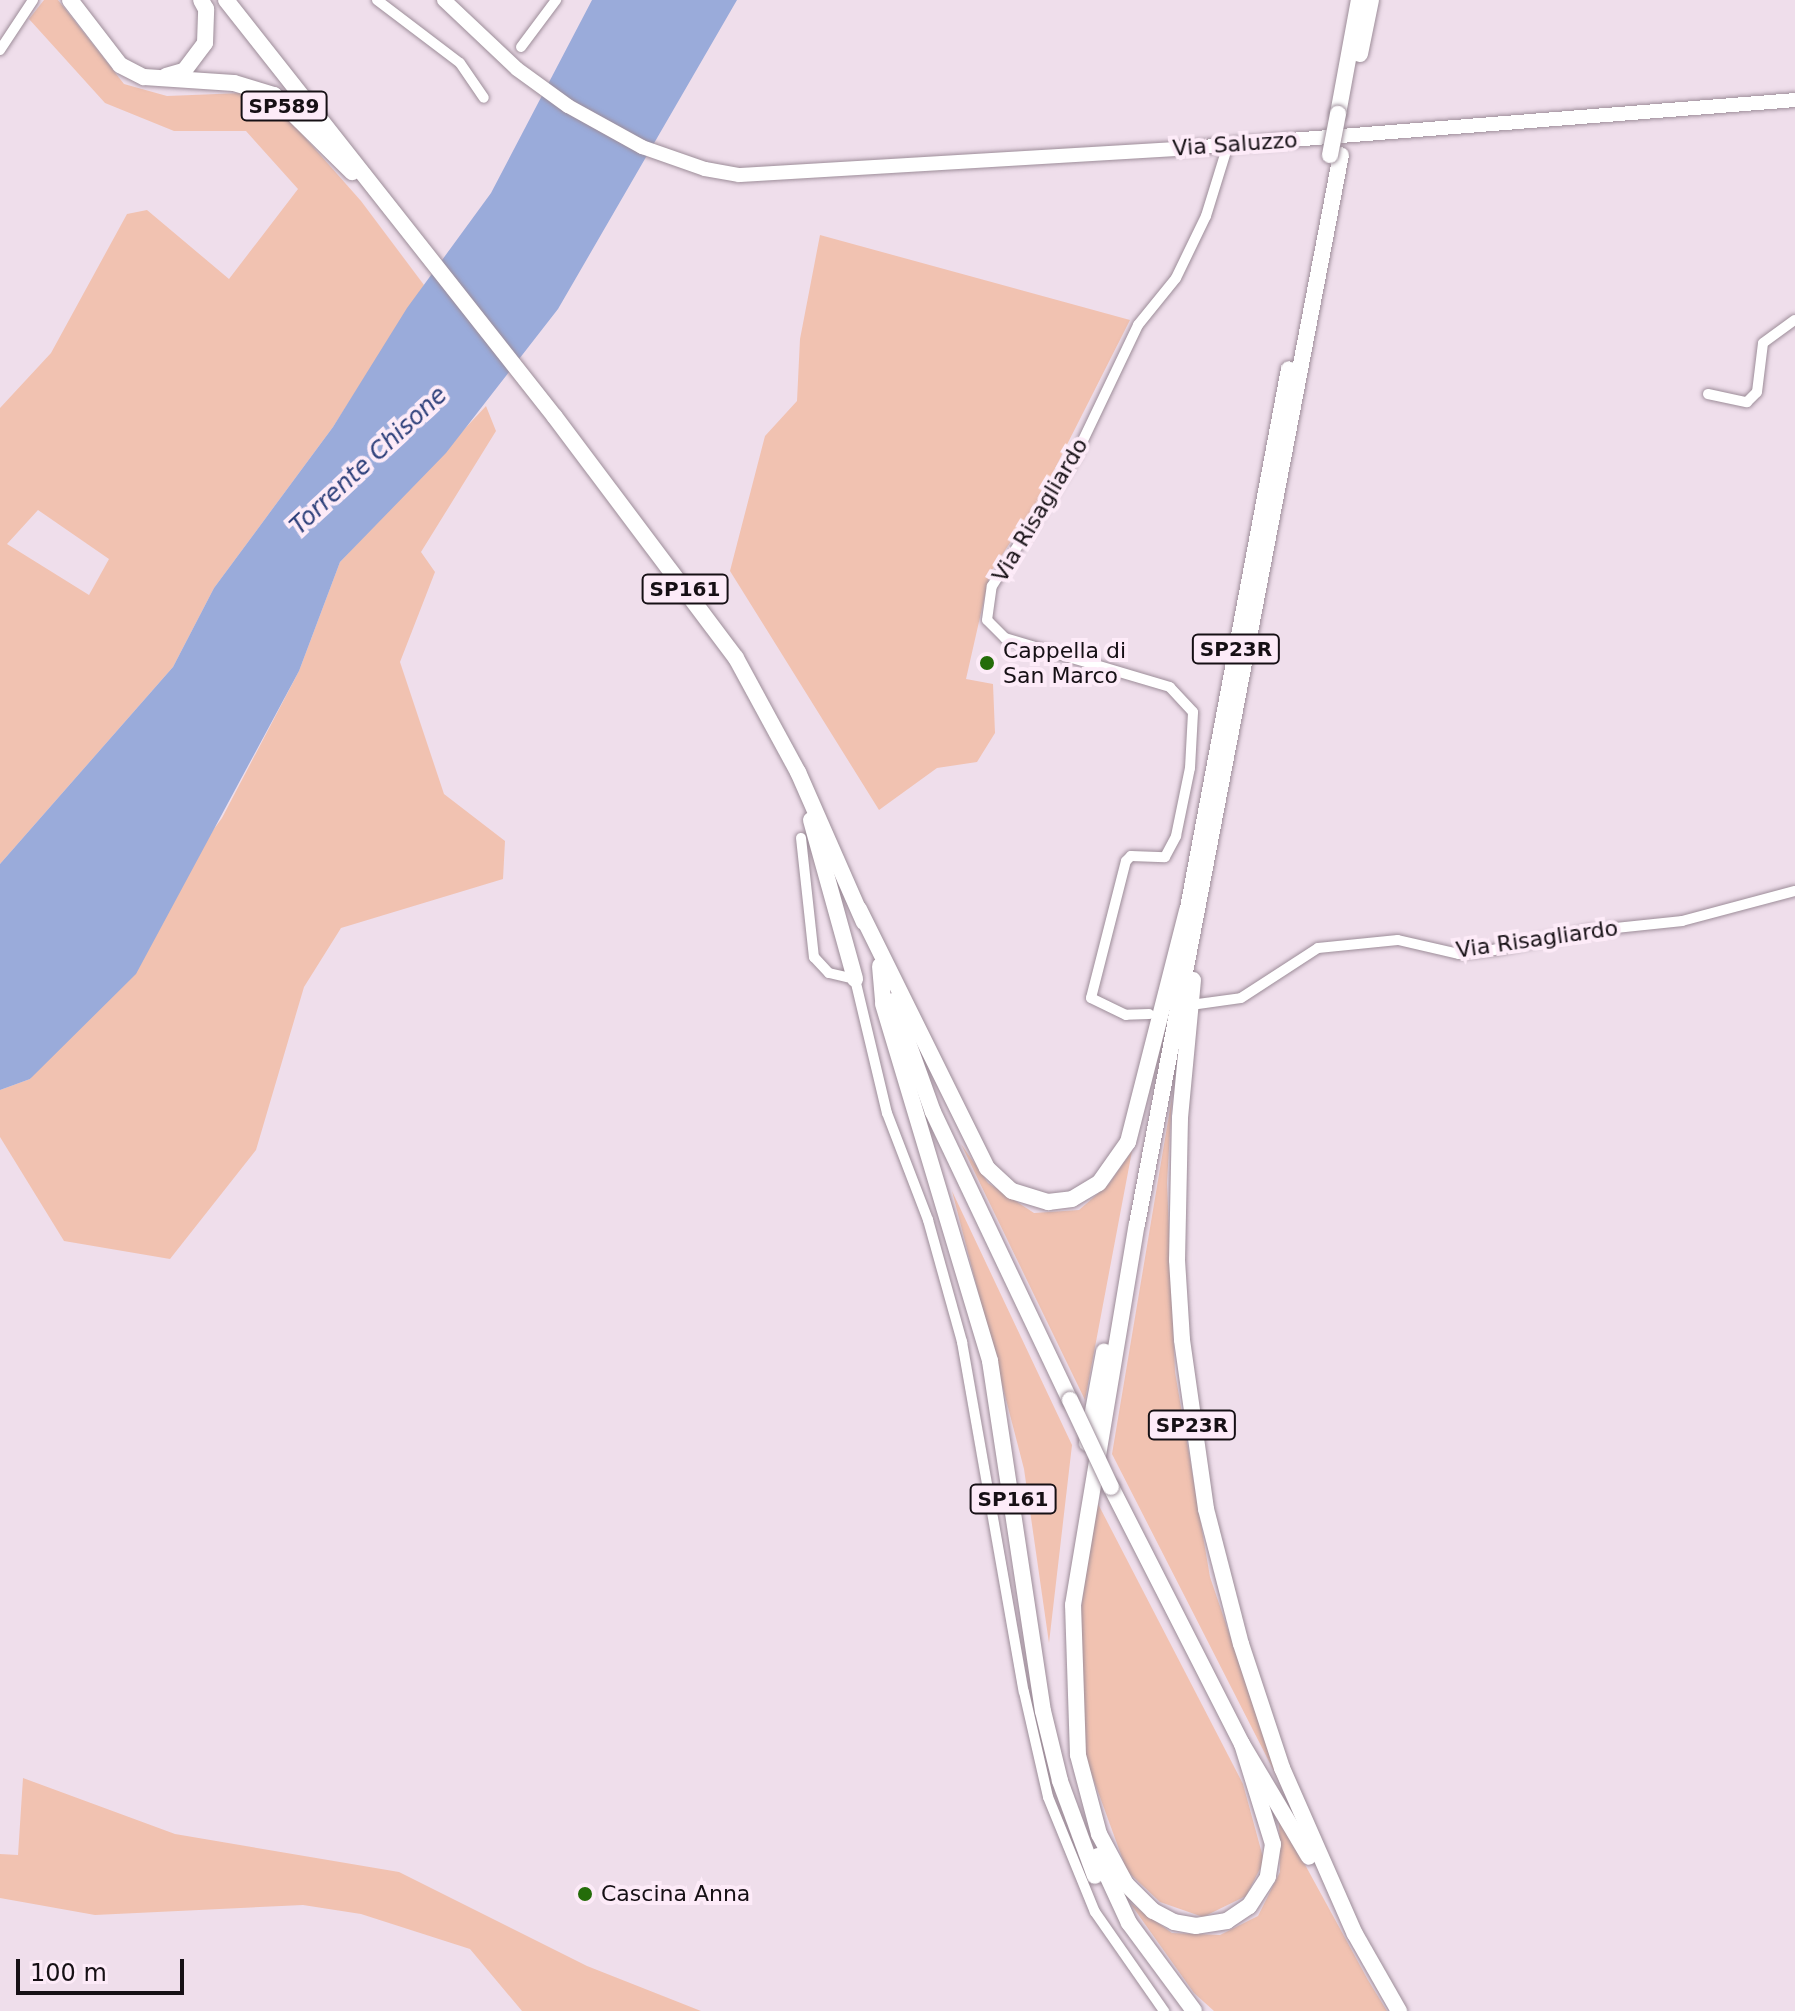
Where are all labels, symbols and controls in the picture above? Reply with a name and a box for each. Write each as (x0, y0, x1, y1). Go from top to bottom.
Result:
road number: SP589 (240, 90, 328, 122)
street label: Via Saluzzo (1172, 126, 1298, 162)
water label: Torrente Chisone (285, 381, 453, 541)
street label: Via Risagliardo (987, 433, 1093, 587)
road number: SP161 (641, 573, 729, 605)
road number: SP23R (1190, 633, 1282, 665)
place label: Cappella di San Marco (1003, 637, 1126, 688)
marker: Cappella di San Marco (978, 654, 996, 672)
street label: Via Risagliardo (1454, 915, 1620, 963)
road number: SP23R (1146, 1409, 1238, 1441)
road number: SP161 (969, 1483, 1057, 1515)
place label: Cascina Anna (601, 1881, 750, 1907)
marker: Cascina Anna (576, 1885, 594, 1903)
scale bar (20, 1943, 188, 1993)
text: 100 m (30, 1959, 107, 1987)

